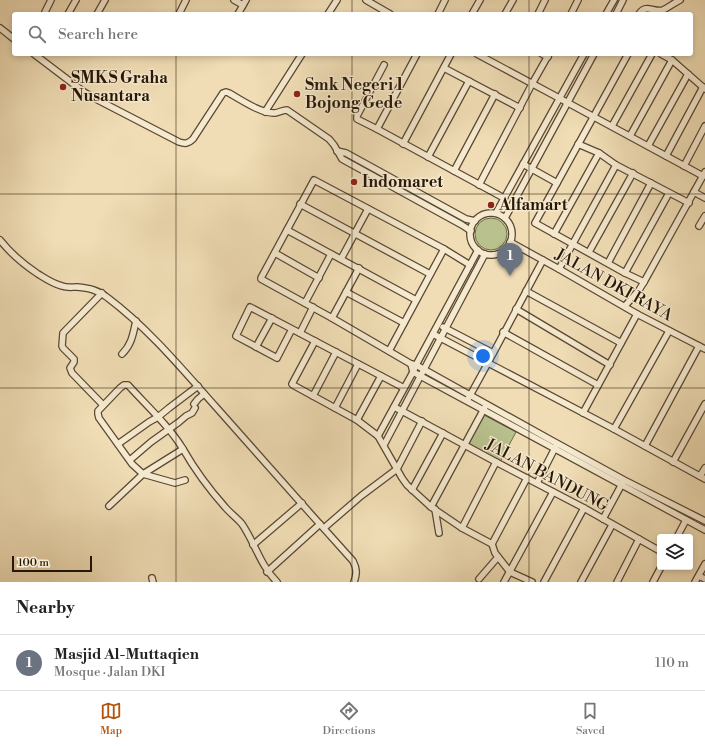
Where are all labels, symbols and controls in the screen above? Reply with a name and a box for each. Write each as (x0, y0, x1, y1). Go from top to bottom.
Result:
search box (12, 12, 693, 56)
icon: search (26, 23, 48, 45)
text: Search here (58, 25, 138, 44)
place label: SMKS Graha Nusantara (71, 68, 168, 106)
place label: Smk Negeri 1 Bojong Gede (305, 75, 404, 113)
marker: SMKS Graha Nusantara (58, 82, 68, 92)
marker: Smk Negeri 1 Bojong Gede (292, 89, 302, 99)
place label: Indomaret (362, 172, 443, 192)
marker: Indomaret (349, 177, 359, 187)
place label: Alfamart (498, 195, 568, 215)
marker: Alfamart (486, 200, 496, 210)
pin: 1 (497, 243, 523, 276)
street label: JALAN DKI RAYA (551, 244, 677, 326)
your location (473, 346, 493, 366)
street label: JALAN BANDUNG (481, 434, 612, 516)
map controls (657, 534, 693, 570)
button: layers (657, 534, 693, 570)
scale bar (12, 554, 92, 573)
text: 100 m (18, 556, 49, 570)
text: Nearby (16, 597, 75, 619)
text: Masjid Al-Muttaqien (54, 645, 199, 664)
text: 1 (26, 655, 32, 671)
text: 110 m (655, 655, 689, 671)
text: Mosque · Jalan DKI (54, 664, 165, 680)
tab: Map (100, 700, 122, 738)
tab: Directions (323, 700, 376, 738)
tab: Saved (576, 700, 605, 738)

